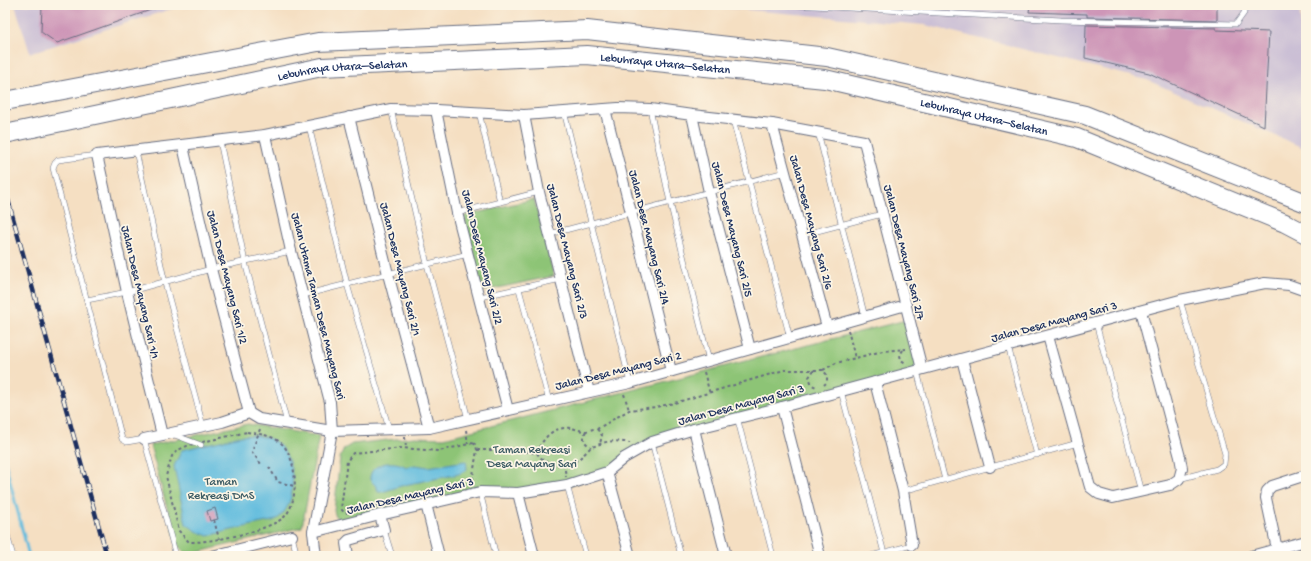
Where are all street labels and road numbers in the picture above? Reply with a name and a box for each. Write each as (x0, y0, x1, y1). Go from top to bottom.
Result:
street label: Lebuhraya Utara–Selatan (599, 51, 731, 78)
street label: Lebuhraya Utara–Selatan (277, 58, 408, 85)
street label: Lebuhraya Utara–Selatan (919, 97, 1049, 140)
street label: Jalan Desa Mayang Sari 2/6 (785, 154, 835, 292)
street label: Jalan Desa Mayang Sari 2/5 (707, 160, 755, 298)
street label: Jalan Desa Mayang Sari 2/4 (625, 169, 672, 306)
street label: Jalan Desa Mayang Sari 2/3 (542, 183, 590, 320)
street label: Jalan Desa Mayang Sari 2/7 (879, 184, 927, 322)
street label: Jalan Desa Mayang Sari 2/2 (458, 189, 505, 326)
street label: Jalan Desa Mayang Sari 2/1 (376, 201, 422, 338)
street label: Jalan Desa Mayang Sari 1/2 (203, 209, 249, 346)
street label: Jalan Utama Taman Desa Mayang Sari (287, 211, 347, 402)
street label: Jalan Desa Mayang Sari 1/1 (117, 225, 161, 361)
street label: Jalan Desa Mayang Sari 3 (990, 299, 1119, 347)
street label: Jalan Desa Mayang Sari 2 (554, 349, 683, 394)
street label: Jalan Desa Mayang Sari 3 (677, 382, 806, 430)
street label: Jalan Desa Mayang Sari 3 (346, 476, 475, 518)

